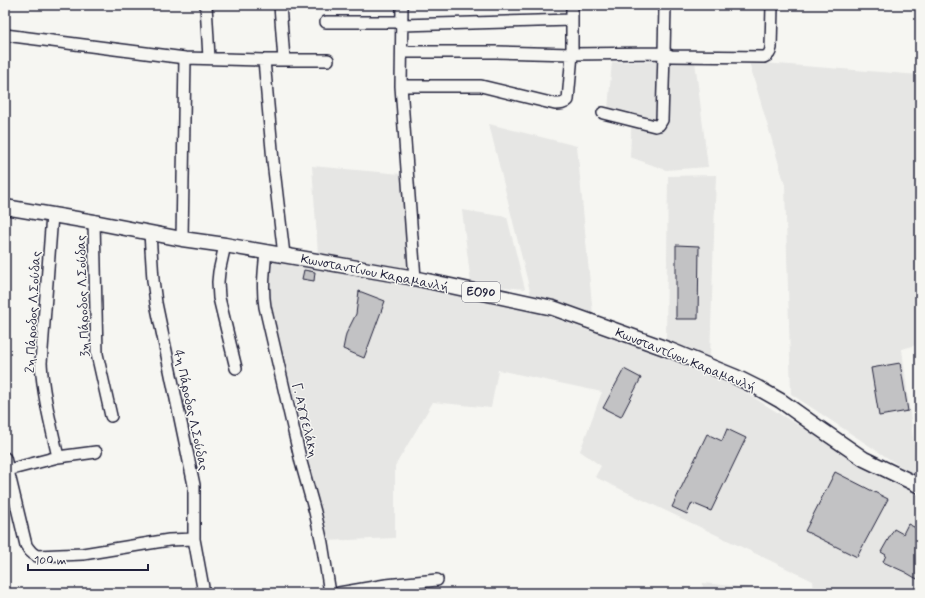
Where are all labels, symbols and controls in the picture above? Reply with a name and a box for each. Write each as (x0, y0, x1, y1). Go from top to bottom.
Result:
street label: 3η Πάροδος Λ.Σούδας (73, 235, 94, 357)
street label: 2η Πάροδος Λ.Σούδας (22, 250, 45, 374)
street label: Κωνσταντίνου Καραμανλή (299, 251, 450, 296)
road number: ΕΟ90 (462, 282, 500, 302)
street label: Κωνσταντίνου Καραμανλή (613, 324, 758, 396)
street label: 4η Πάροδος Λ.Σούδας (169, 348, 212, 473)
street label: Γ. Αγγελάκη (288, 381, 321, 459)
scale bar (28, 546, 148, 572)
text: 100 m (34, 553, 66, 569)

